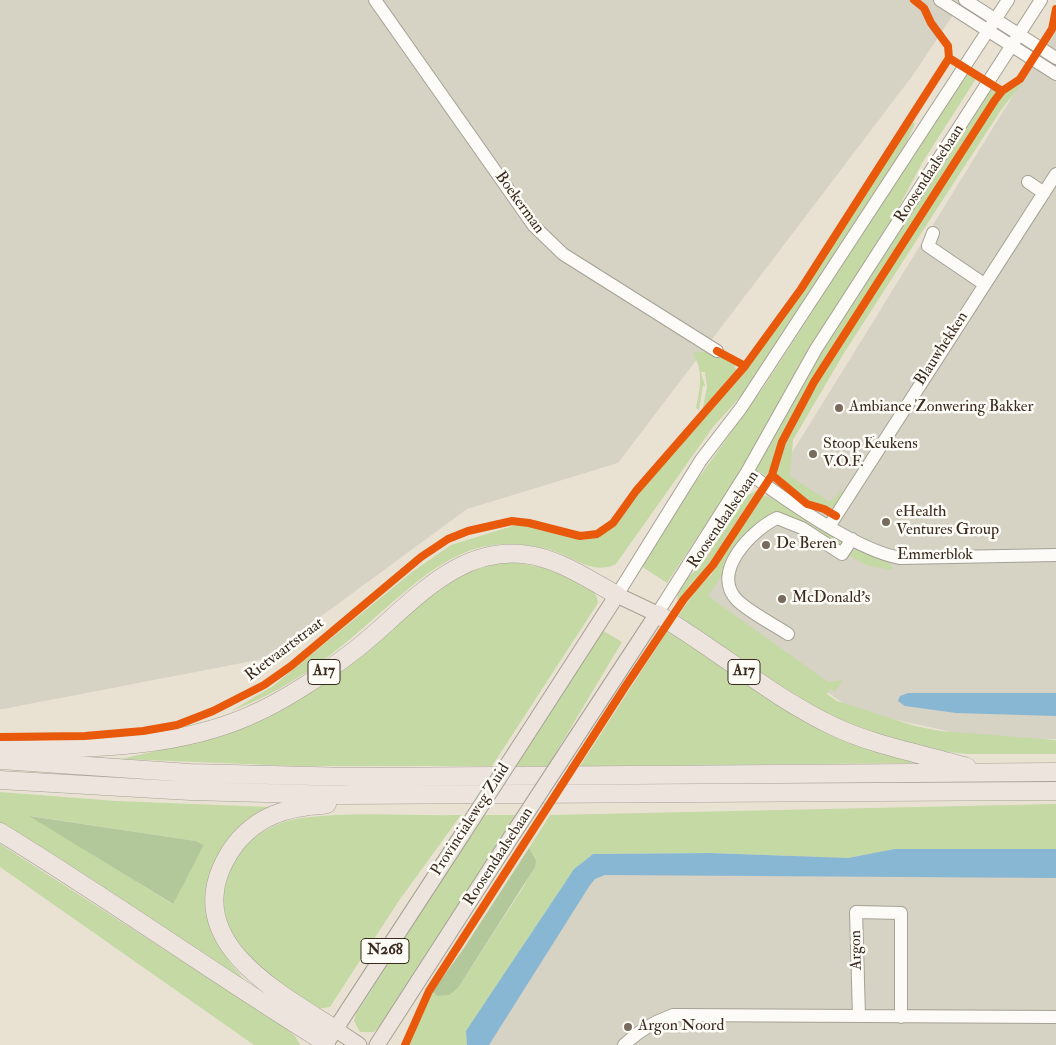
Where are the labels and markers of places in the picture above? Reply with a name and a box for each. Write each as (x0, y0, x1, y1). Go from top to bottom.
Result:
place label: Ambiance Zonwering Bakker (849, 398, 1033, 418)
marker: Ambiance Zonwering Bakker (833, 402, 845, 414)
place label: Stoop Keukens V.O.F. (823, 435, 918, 473)
marker: Stoop Keukens V.O.F. (807, 448, 819, 460)
place label: eHealth Ventures Group (896, 503, 999, 541)
marker: eHealth Ventures Group (880, 516, 892, 528)
place label: De Beren (776, 535, 837, 555)
marker: De Beren (760, 539, 772, 551)
place label: McDonald's (792, 589, 870, 609)
marker: McDonald's (776, 593, 788, 605)
place label: Argon Noord (638, 1017, 724, 1037)
marker: Argon Noord (622, 1021, 634, 1033)

